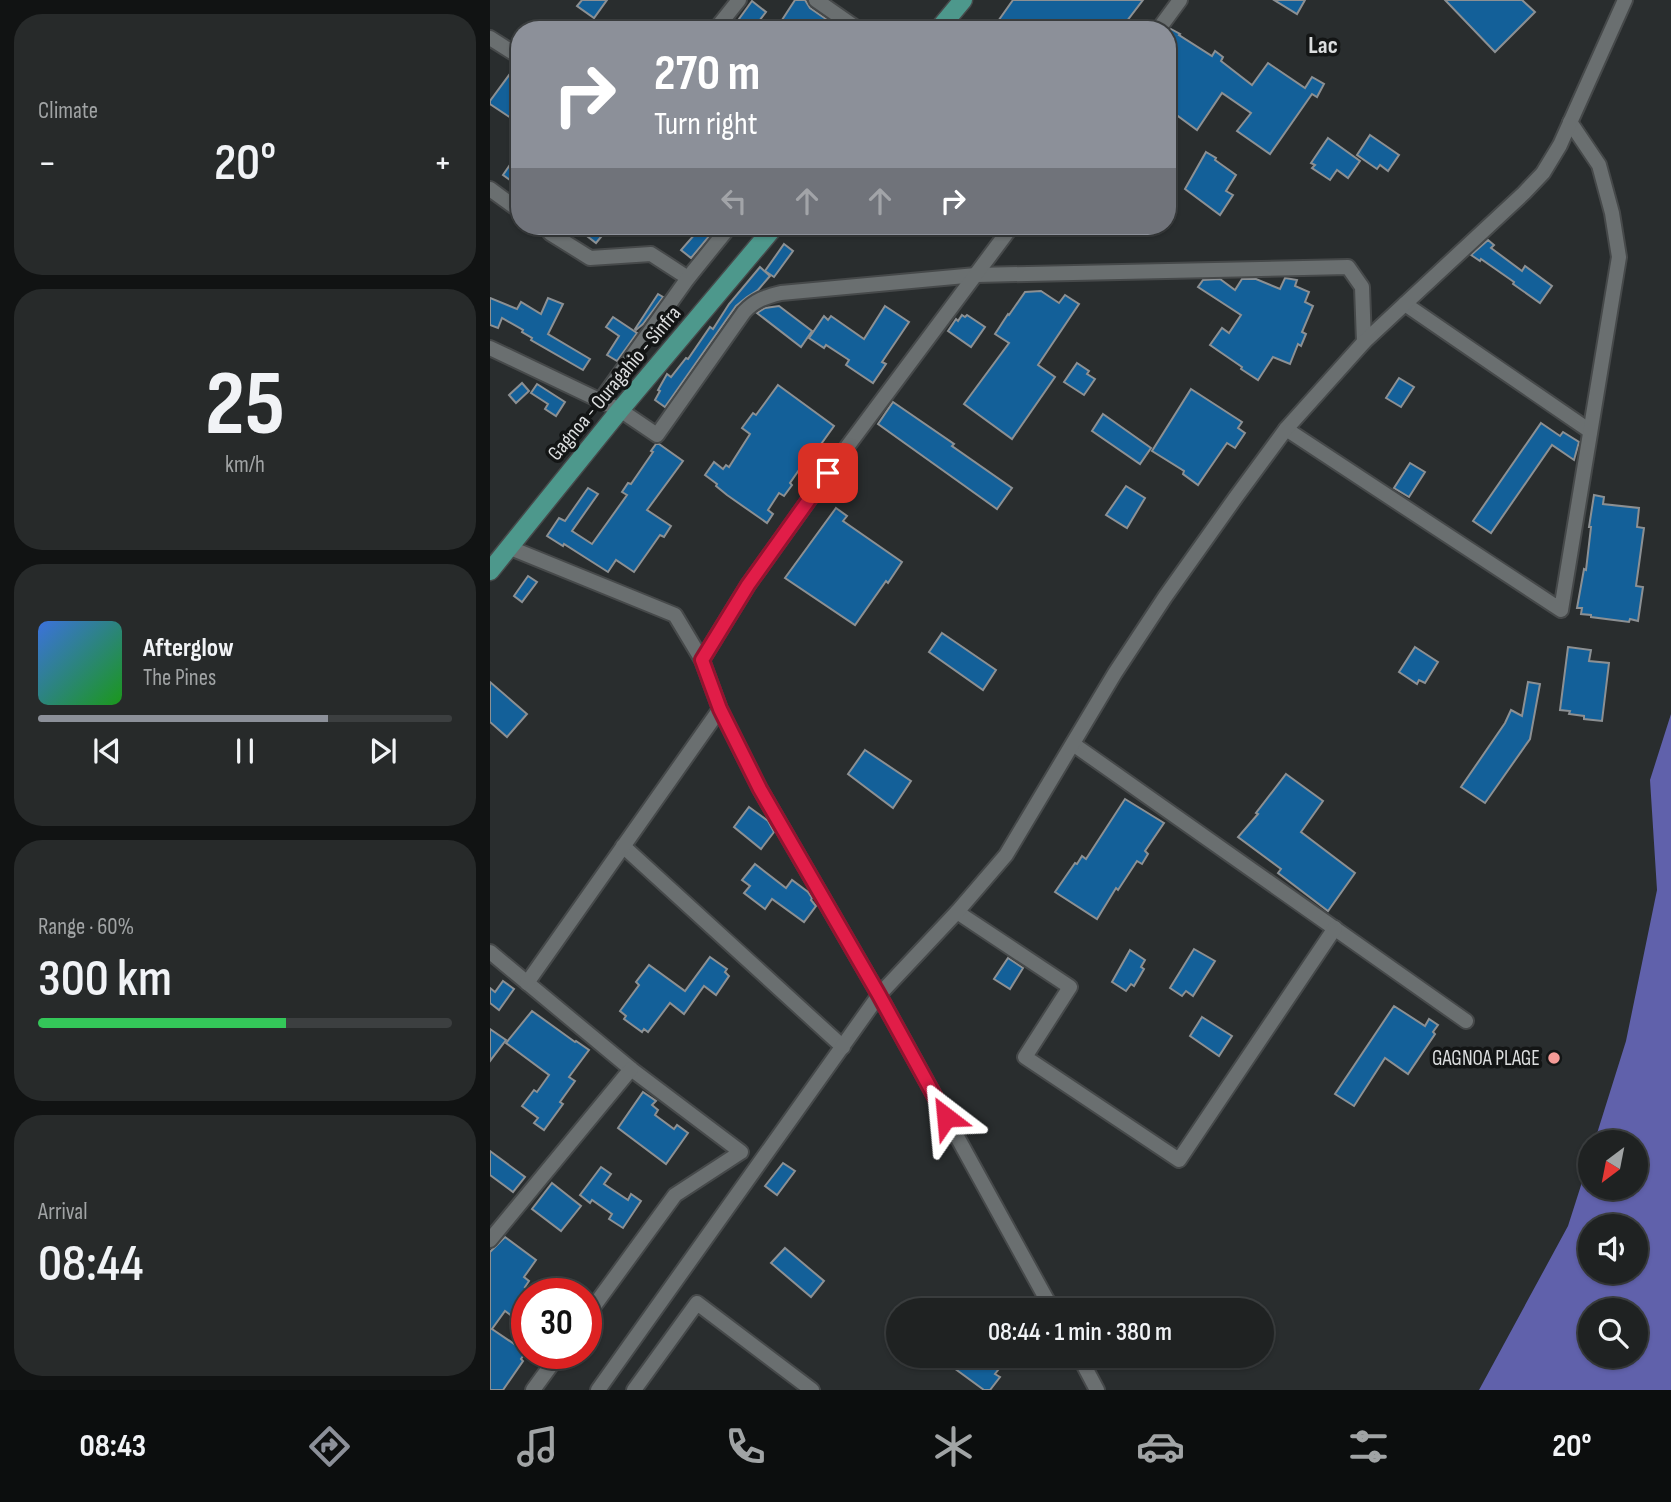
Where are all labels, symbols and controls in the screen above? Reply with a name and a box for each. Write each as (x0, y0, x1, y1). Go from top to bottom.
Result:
district label: Lac (1308, 31, 1338, 60)
text: 270 m (654, 45, 760, 104)
icon: right (539, 49, 630, 140)
text: Climate (38, 97, 98, 125)
text: Turn right (654, 105, 758, 144)
text: 20° (214, 132, 276, 195)
text: − (38, 141, 57, 186)
text: + (433, 141, 452, 186)
icon: left (715, 182, 753, 220)
icon: ahead (788, 182, 826, 220)
icon: ahead (861, 182, 899, 220)
icon: right (934, 182, 972, 220)
street label: Gagnoa - Ouragahio - Sinfra (543, 301, 686, 466)
text: 25 (205, 351, 285, 460)
pin (798, 443, 858, 503)
text: km/h (225, 451, 265, 479)
icon: arrive (809, 454, 847, 492)
text: Afterglow (143, 633, 234, 664)
text: The Pines (143, 664, 216, 692)
icon: previous (88, 732, 126, 770)
icon: pause (226, 732, 264, 770)
icon: next (364, 732, 402, 770)
text: Range · 60% (38, 913, 134, 941)
text: 300 km (38, 948, 172, 1011)
place label: GAGNOA PLAGE (1432, 1046, 1540, 1071)
marker: GAGNOA PLAGE (1546, 1050, 1562, 1066)
position arrow (909, 1080, 983, 1154)
north arrow (1578, 1130, 1648, 1200)
map controls (1578, 1130, 1648, 1368)
text: Arrival (38, 1198, 87, 1226)
button: sound (1578, 1214, 1648, 1284)
text: 08:44 (38, 1233, 143, 1296)
speed limit sign: 30 (511, 1278, 602, 1369)
button: search (1578, 1298, 1648, 1368)
text: 08:44 · 1 min · 380 m (988, 1317, 1172, 1348)
icon: directions (305, 1422, 354, 1471)
icon: music (513, 1422, 562, 1471)
icon: phone (721, 1422, 770, 1471)
icon: climate (929, 1422, 978, 1471)
icon: car (1136, 1422, 1185, 1471)
icon: filters (1344, 1422, 1393, 1471)
text: 08:43 (79, 1427, 146, 1466)
text: 20° (1552, 1427, 1591, 1466)

